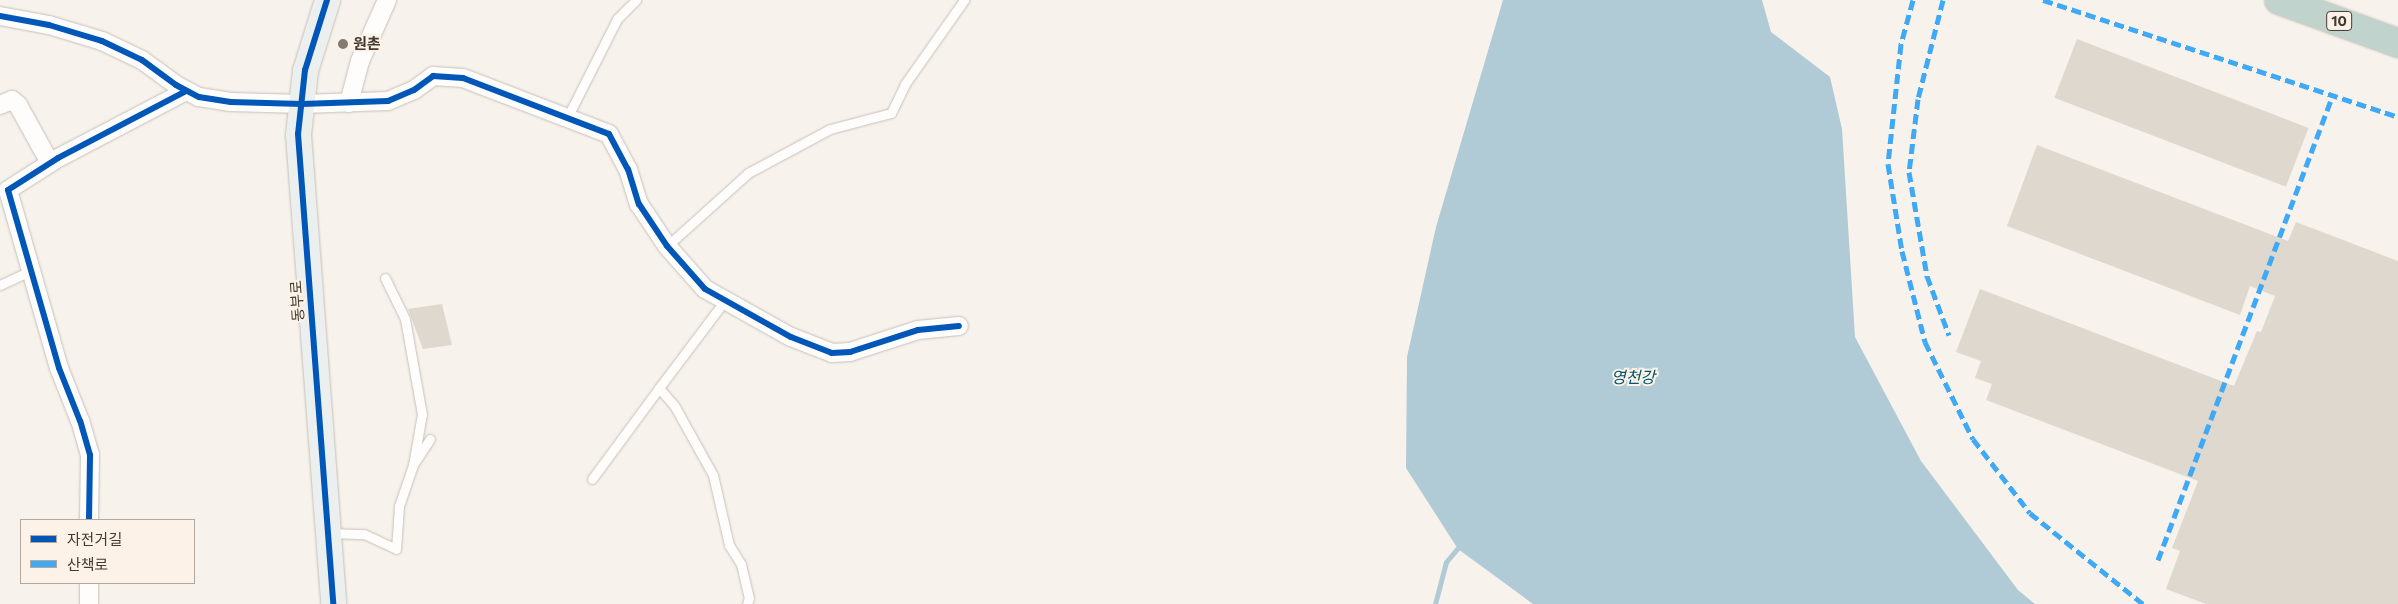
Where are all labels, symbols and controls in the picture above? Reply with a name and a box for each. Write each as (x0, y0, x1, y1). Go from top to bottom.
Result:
road number: 10 (2325, 10, 2353, 32)
place label: 원촌 (353, 35, 381, 53)
marker: 원촌 (337, 38, 349, 50)
street label: 동부로 (287, 280, 307, 322)
water label: 영천강 (1611, 367, 1655, 387)
legend (20, 519, 195, 584)
text: 자전거길 (67, 530, 122, 548)
text: 산책로 (67, 555, 108, 573)

